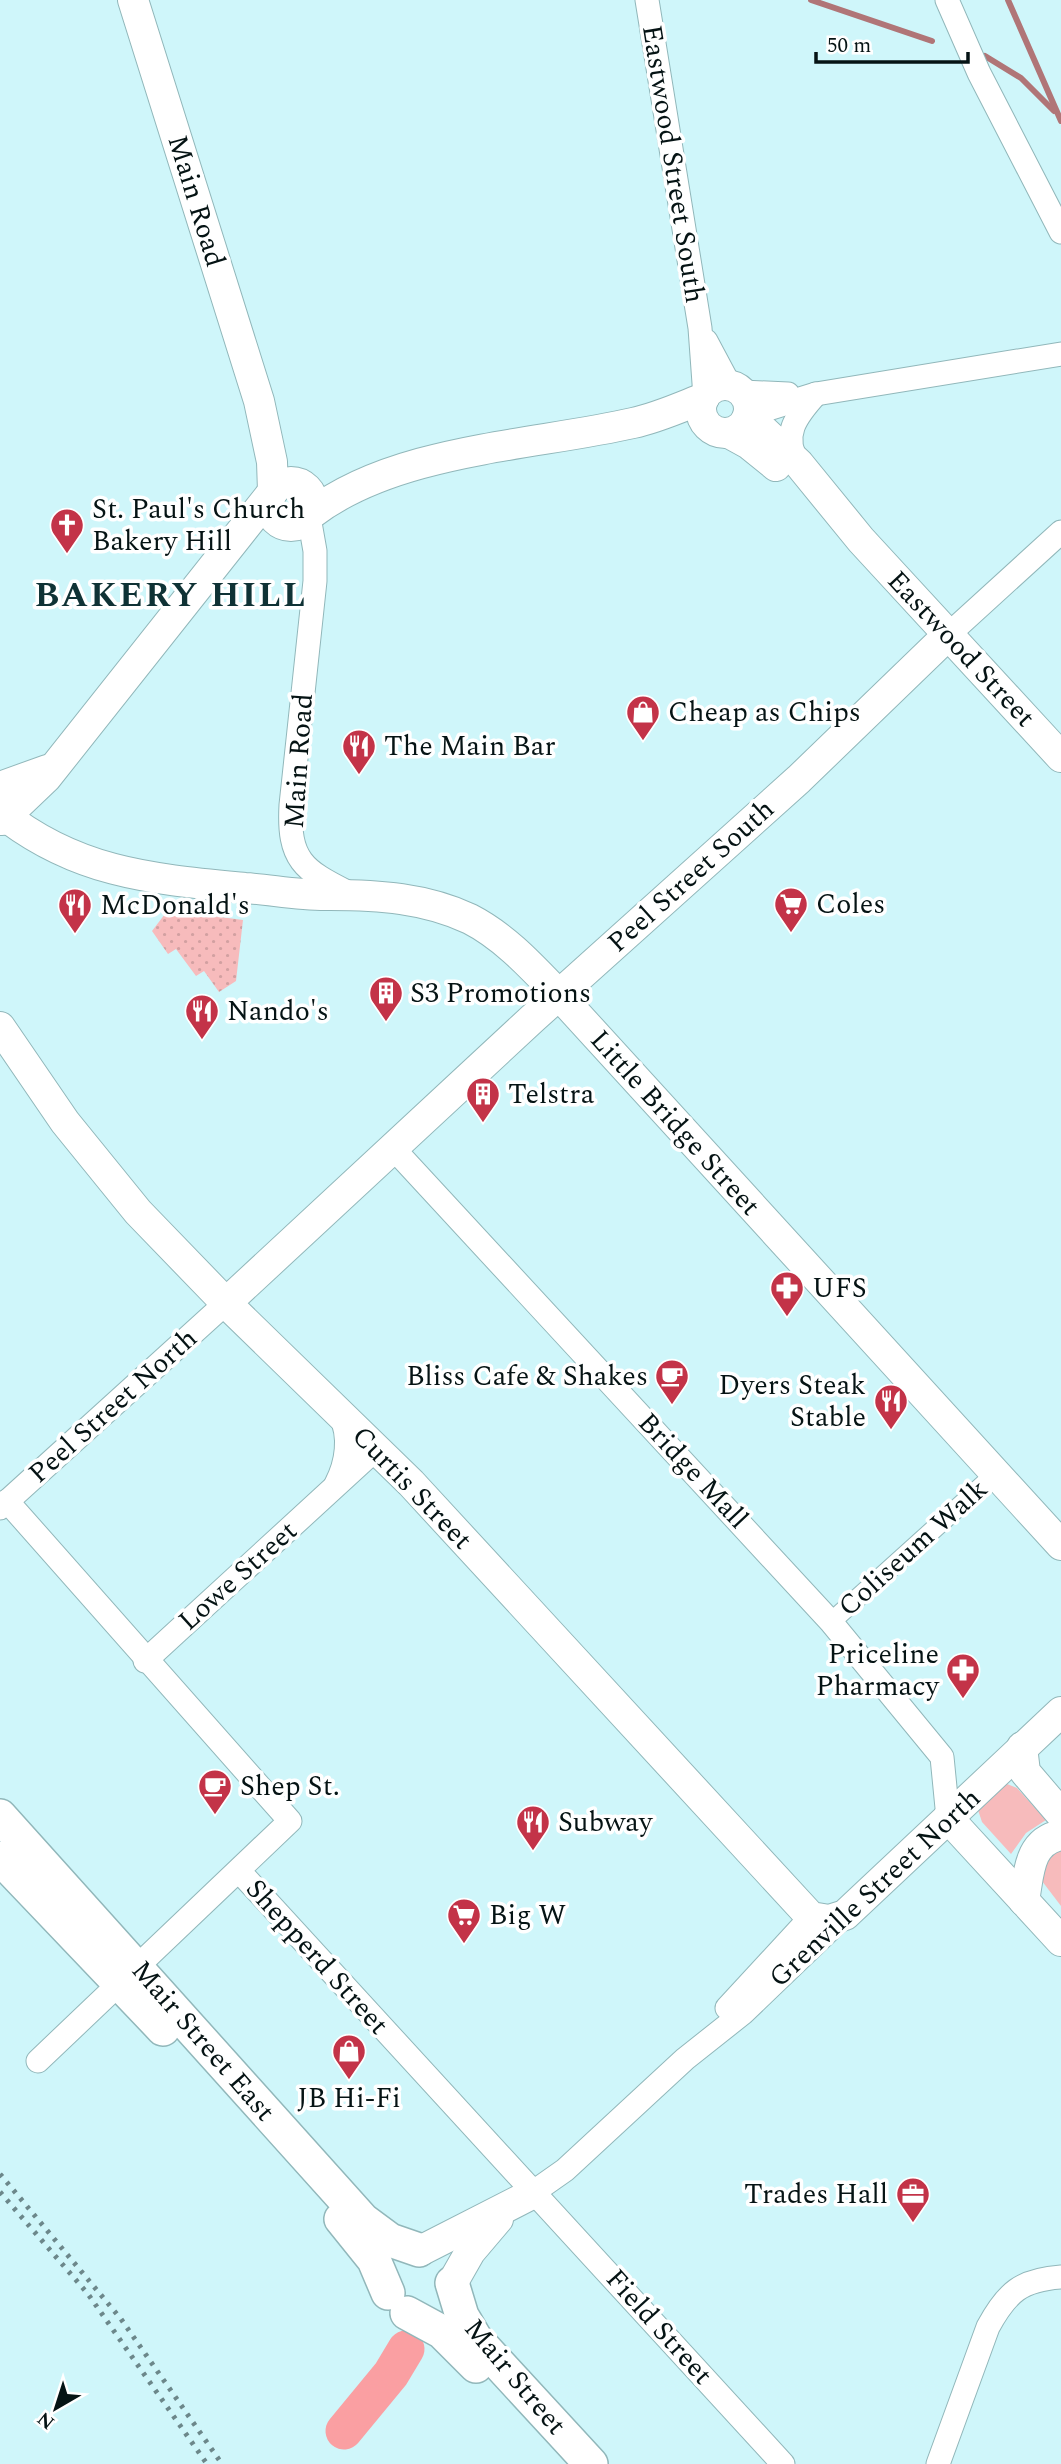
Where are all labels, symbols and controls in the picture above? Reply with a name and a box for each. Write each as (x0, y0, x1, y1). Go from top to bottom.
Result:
scale bar (816, 21, 968, 65)
street label: Eastwood Street South (630, 22, 716, 306)
text: 50 m (827, 30, 871, 62)
street label: Main Road (156, 130, 236, 272)
place label: St. Paul's Church Bakery Hill (92, 488, 305, 563)
church icon: St. Paul's Church Bakery Hill (48, 506, 86, 555)
street label: Eastwood Street (877, 561, 1045, 737)
district label: BAKERY HILL (35, 569, 308, 622)
place label: Cheap as Chips (668, 691, 861, 734)
street label: Main Road (273, 692, 325, 830)
shop icon: Cheap as Chips (624, 693, 662, 742)
place label: The Main Bar (384, 725, 556, 768)
restaurant icon: The Main Bar (340, 727, 378, 776)
street label: Peel Street South (598, 789, 784, 963)
place label: Coles (816, 883, 885, 926)
place label: McDonald's (100, 884, 250, 927)
supermarket icon: Coles (772, 885, 810, 934)
restaurant icon: McDonald's (56, 886, 94, 935)
place label: S3 Promotions (410, 972, 591, 1015)
building icon: S3 Promotions (367, 974, 405, 1023)
place label: Nando's (227, 990, 329, 1033)
restaurant icon: Nando's (183, 992, 221, 1041)
street label: Little Bridge Street (579, 1020, 771, 1226)
place label: Telstra (508, 1073, 595, 1116)
building icon: Telstra (464, 1075, 502, 1124)
place label: UFS (812, 1267, 867, 1310)
pharmacy icon: UFS (768, 1269, 806, 1318)
street label: Peel Street North (19, 1318, 207, 1494)
place label: Bliss Cafe & Shakes (406, 1355, 648, 1398)
cafe icon: Bliss Cafe & Shakes (653, 1357, 691, 1406)
place label: Dyers Steak Stable (719, 1364, 866, 1439)
restaurant icon: Dyers Steak Stable (872, 1382, 910, 1431)
street label: Bridge Mall (627, 1403, 759, 1539)
street label: Curtis Street (342, 1416, 483, 1560)
street label: Coliseum Walk (828, 1469, 998, 1627)
street label: Lowe Street (169, 1510, 307, 1641)
place label: Priceline Pharmacy (816, 1633, 941, 1708)
pharmacy icon: Priceline Pharmacy (944, 1651, 982, 1700)
place label: Shep St. (240, 1765, 340, 1808)
cafe icon: Shep St. (196, 1767, 234, 1816)
street label: Grenville Street North (759, 1778, 991, 1998)
place label: Subway (558, 1801, 654, 1844)
restaurant icon: Subway (514, 1803, 552, 1852)
street label: Shepperd Street (235, 1869, 399, 2045)
place label: Big W (489, 1894, 566, 1937)
supermarket icon: Big W (445, 1896, 483, 1945)
street label: Mair Street East (121, 1951, 285, 2131)
shop icon: JB Hi-Fi (330, 2032, 368, 2081)
place label: JB Hi-Fi (297, 2077, 401, 2120)
place label: Trades Hall (744, 2173, 888, 2216)
office icon: Trades Hall (894, 2175, 932, 2224)
street label: Field Street (595, 2259, 723, 2395)
street label: Mair Street (453, 2309, 577, 2445)
north arrow (21, 2373, 91, 2443)
text: N (31, 2404, 61, 2436)

